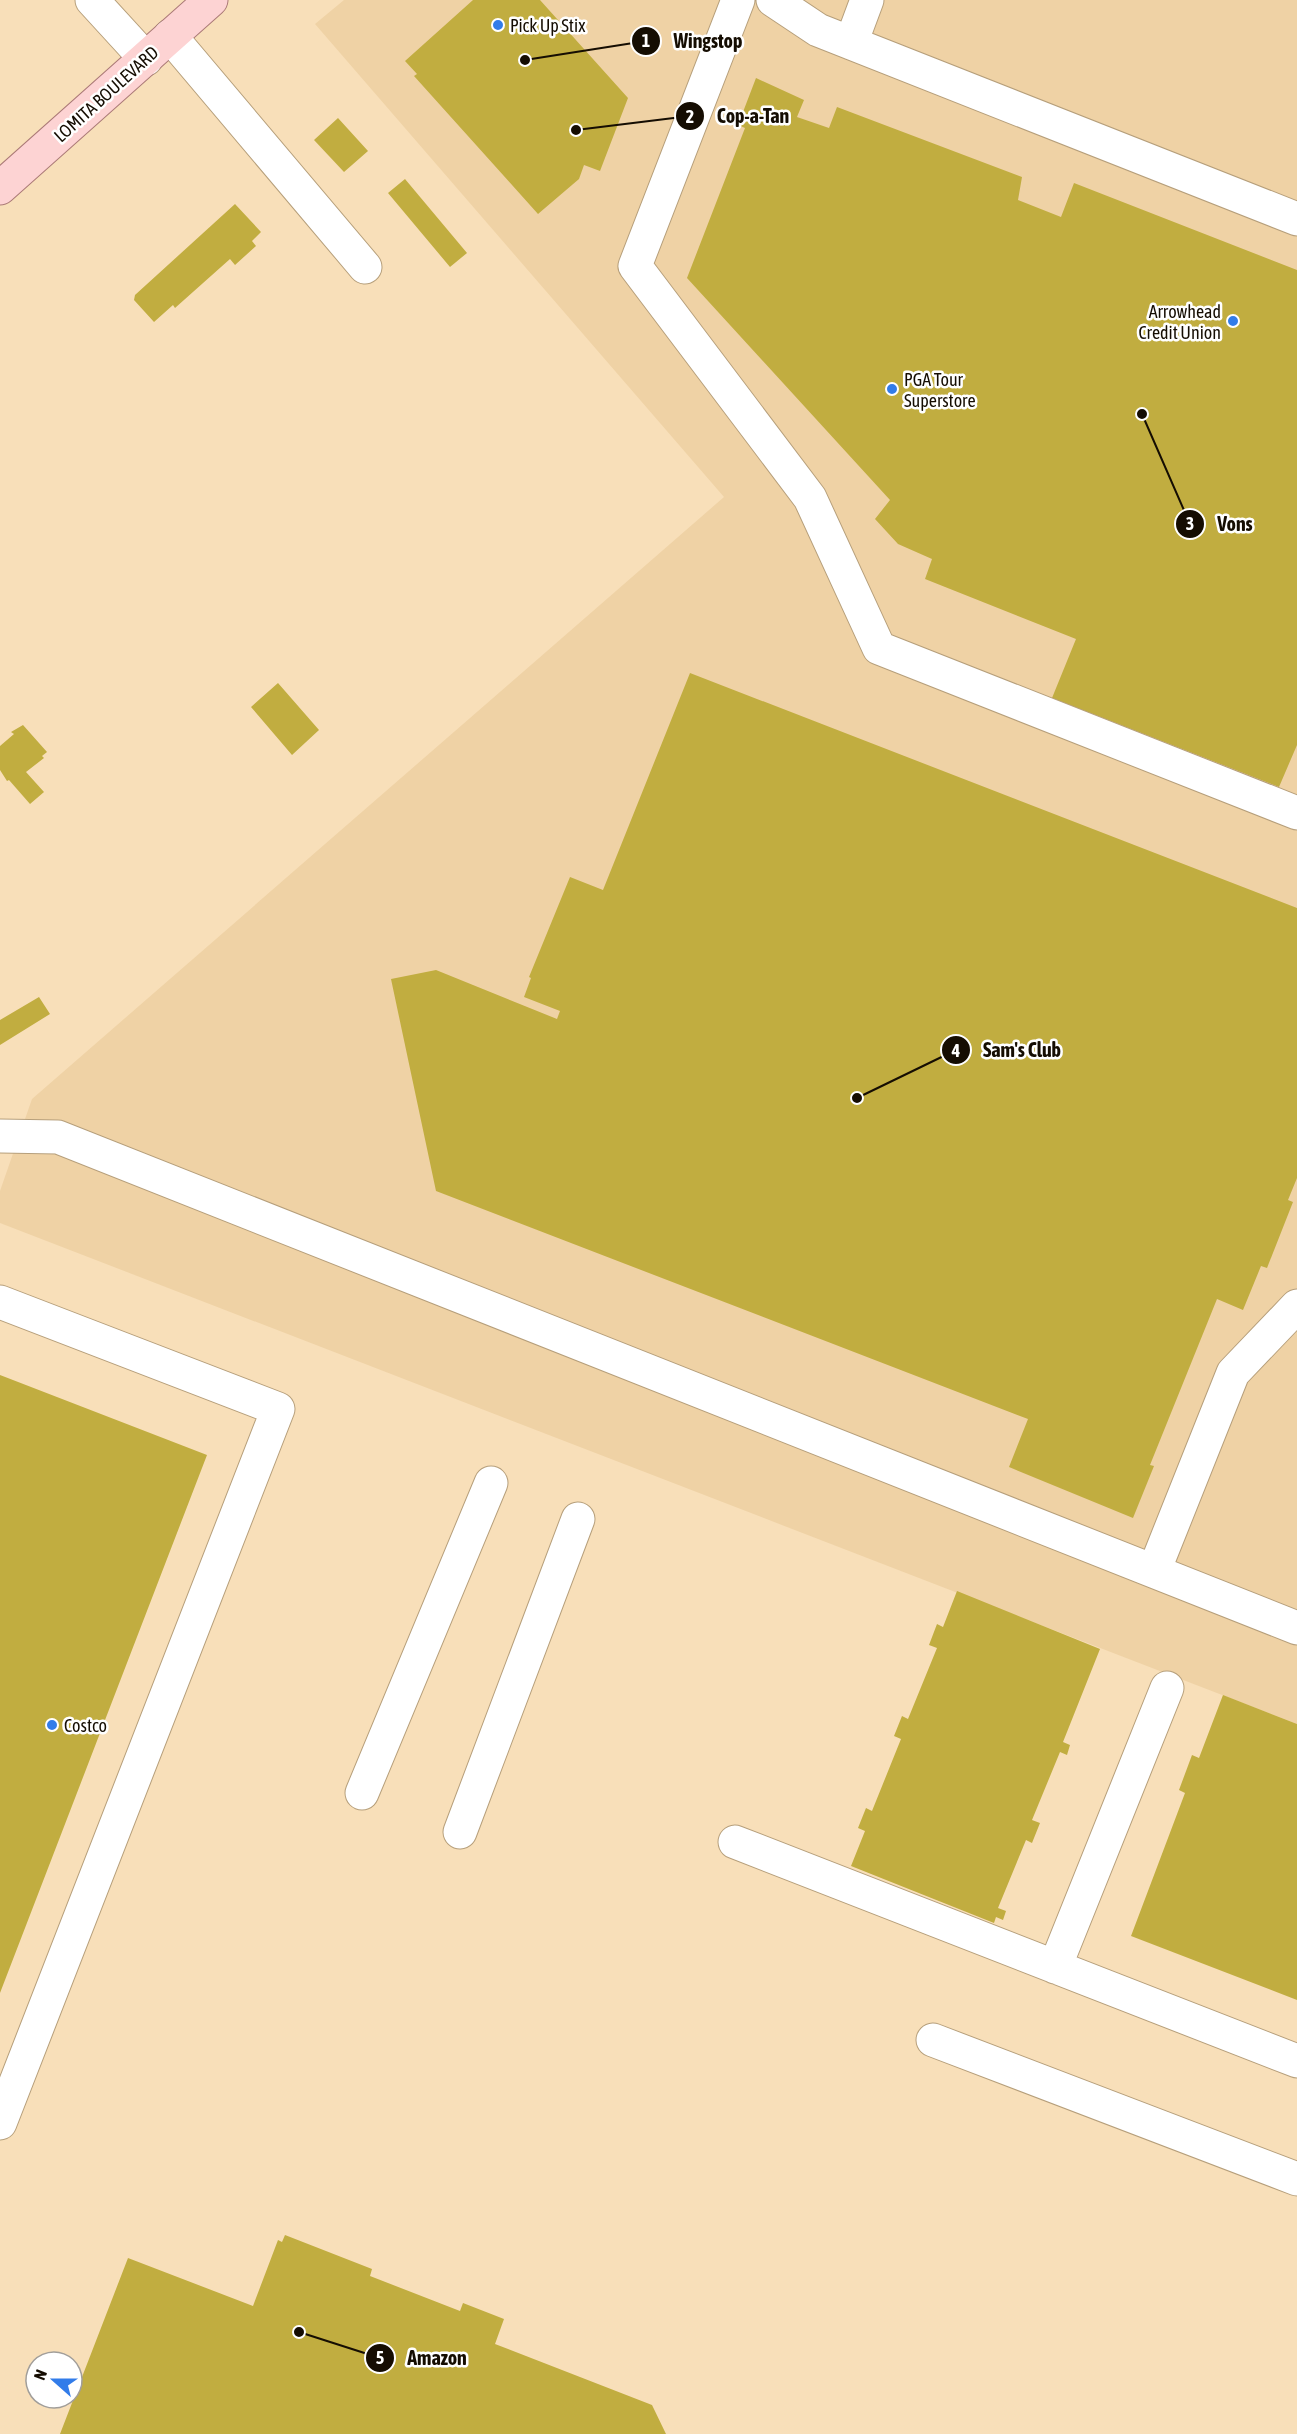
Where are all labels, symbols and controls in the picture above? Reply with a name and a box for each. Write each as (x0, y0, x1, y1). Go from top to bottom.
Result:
place label: Pick Up Stix (510, 15, 585, 36)
marker: Pick Up Stix (491, 18, 505, 32)
callout: Wingstop (631, 22, 754, 60)
text: Wingstop (673, 29, 742, 52)
text: 1 (642, 30, 650, 51)
street label: LOMITA BOULEVARD (50, 42, 162, 146)
callout: Cop-a-Tan (675, 97, 801, 135)
text: Cop-a-Tan (717, 104, 789, 127)
text: 2 (686, 106, 694, 127)
place label: Arrowhead Credit Union (1139, 301, 1221, 343)
marker: Arrowhead Credit Union (1226, 314, 1240, 328)
place label: PGA Tour Superstore (904, 369, 976, 411)
marker: PGA Tour Superstore (885, 382, 899, 396)
callout: Vons (1175, 505, 1264, 543)
text: Vons (1216, 512, 1253, 535)
text: 3 (1186, 513, 1194, 534)
callout: Sam's Club (941, 1031, 1073, 1069)
text: Sam's Club (983, 1038, 1061, 1061)
text: 4 (951, 1040, 960, 1061)
place label: Costco (64, 1715, 107, 1736)
marker: Costco (45, 1718, 59, 1732)
callout: Amazon (365, 2339, 479, 2377)
text: Amazon (406, 2346, 467, 2369)
text: 5 (376, 2347, 384, 2368)
north arrow (24, 2350, 84, 2410)
text: N (30, 2367, 50, 2382)

